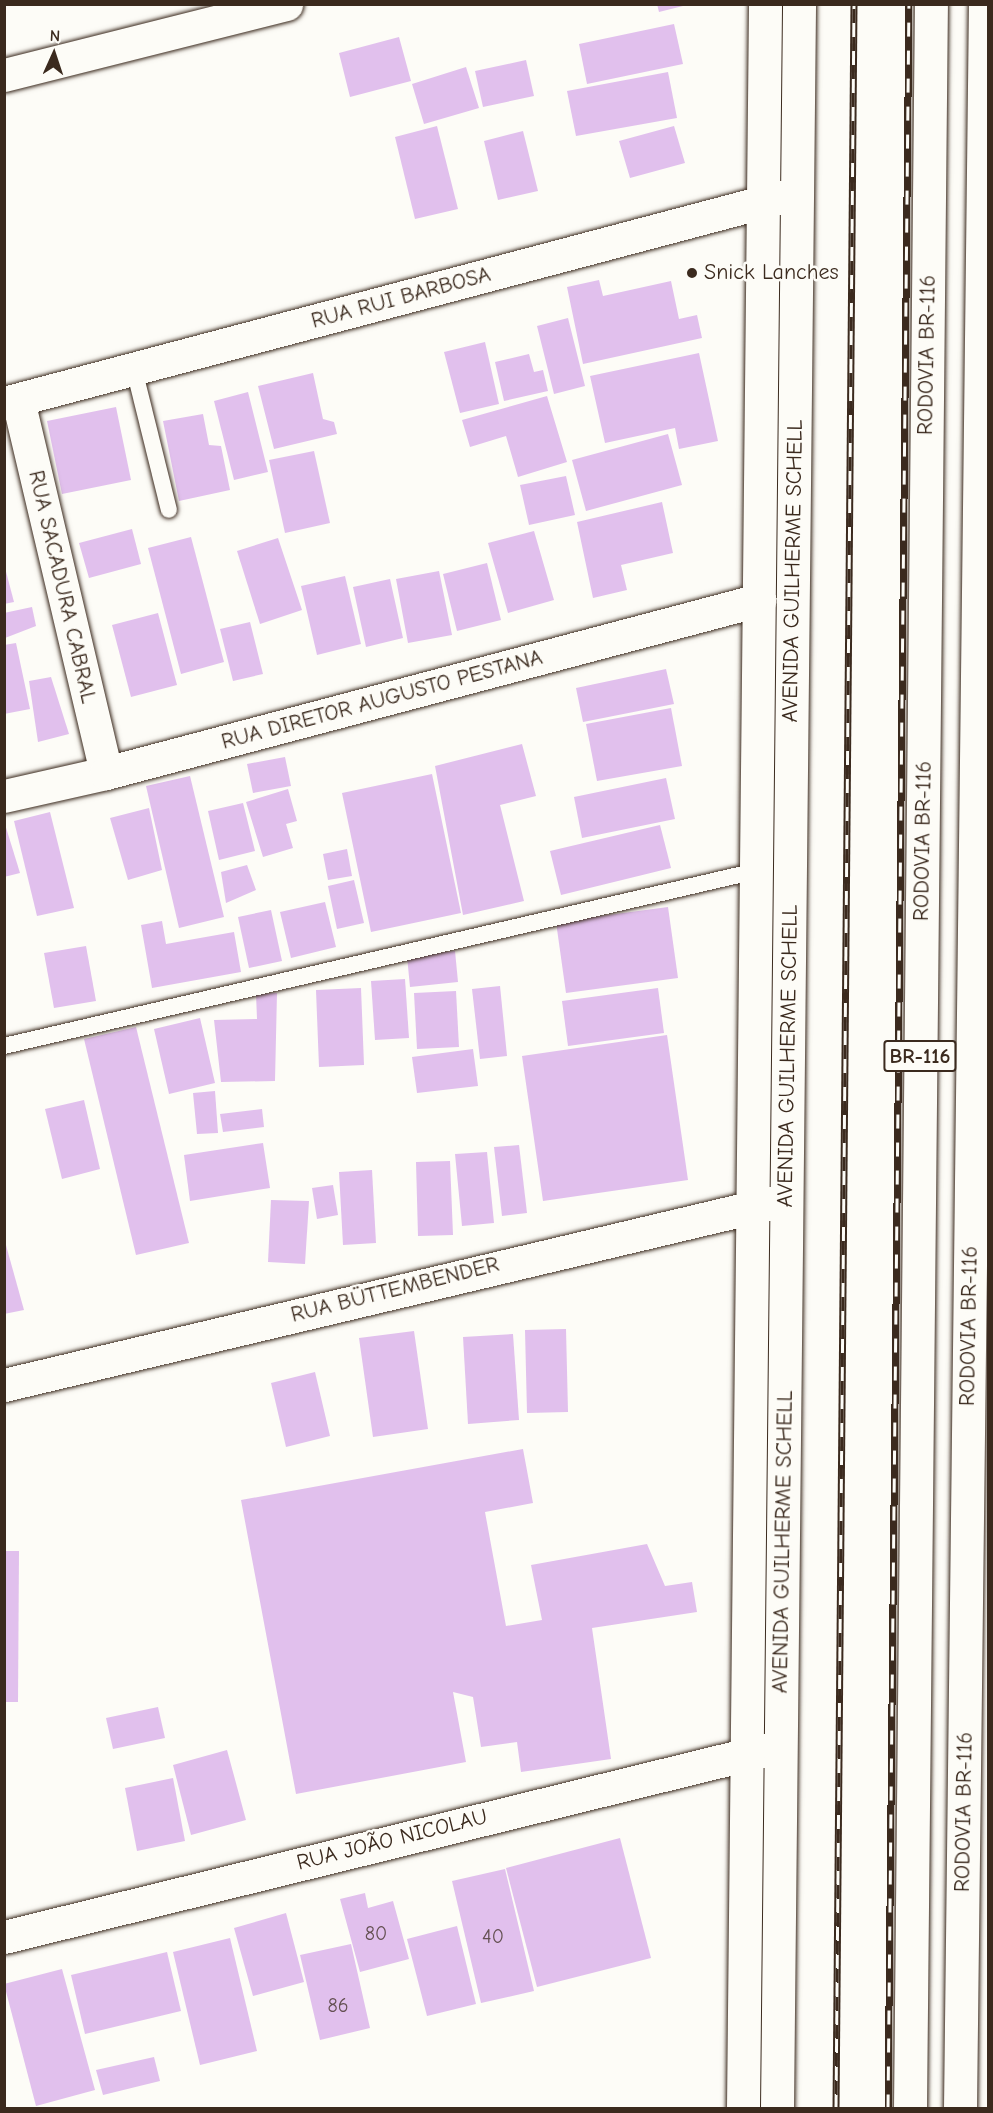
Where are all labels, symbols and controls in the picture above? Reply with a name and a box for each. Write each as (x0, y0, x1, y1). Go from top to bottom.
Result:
north arrow (24, 24, 84, 84)
text: N (49, 27, 61, 45)
place label: Snick Lanches (704, 260, 839, 286)
street label: RUA RUI BARBOSA (308, 261, 494, 335)
marker: Snick Lanches (685, 266, 699, 280)
street label: RODOVIA BR-116 (912, 275, 942, 435)
street label: AVENIDA GUILHERME SCHELL (777, 419, 809, 723)
street label: RUA SACADURA CABRAL (22, 468, 102, 706)
street label: RUA DIRETOR AUGUSTO PESTANA (219, 644, 545, 756)
street label: RODOVIA BR-116 (908, 761, 938, 921)
street label: AVENIDA GUILHERME SCHELL (772, 904, 804, 1208)
road number: BR-116 (882, 1038, 958, 1074)
street label: RODOVIA BR-116 (954, 1246, 984, 1406)
street label: RUA BÜTTEMBENDER (288, 1251, 502, 1329)
street label: AVENIDA GUILHERME SCHELL (767, 1390, 799, 1694)
street label: RODOVIA BR-116 (949, 1732, 979, 1892)
street label: RUA JOÃO NICOLAU (294, 1804, 490, 1876)
house number: 80 (365, 1921, 387, 1945)
house number: 40 (482, 1924, 504, 1948)
house number: 86 (327, 1993, 349, 2017)

